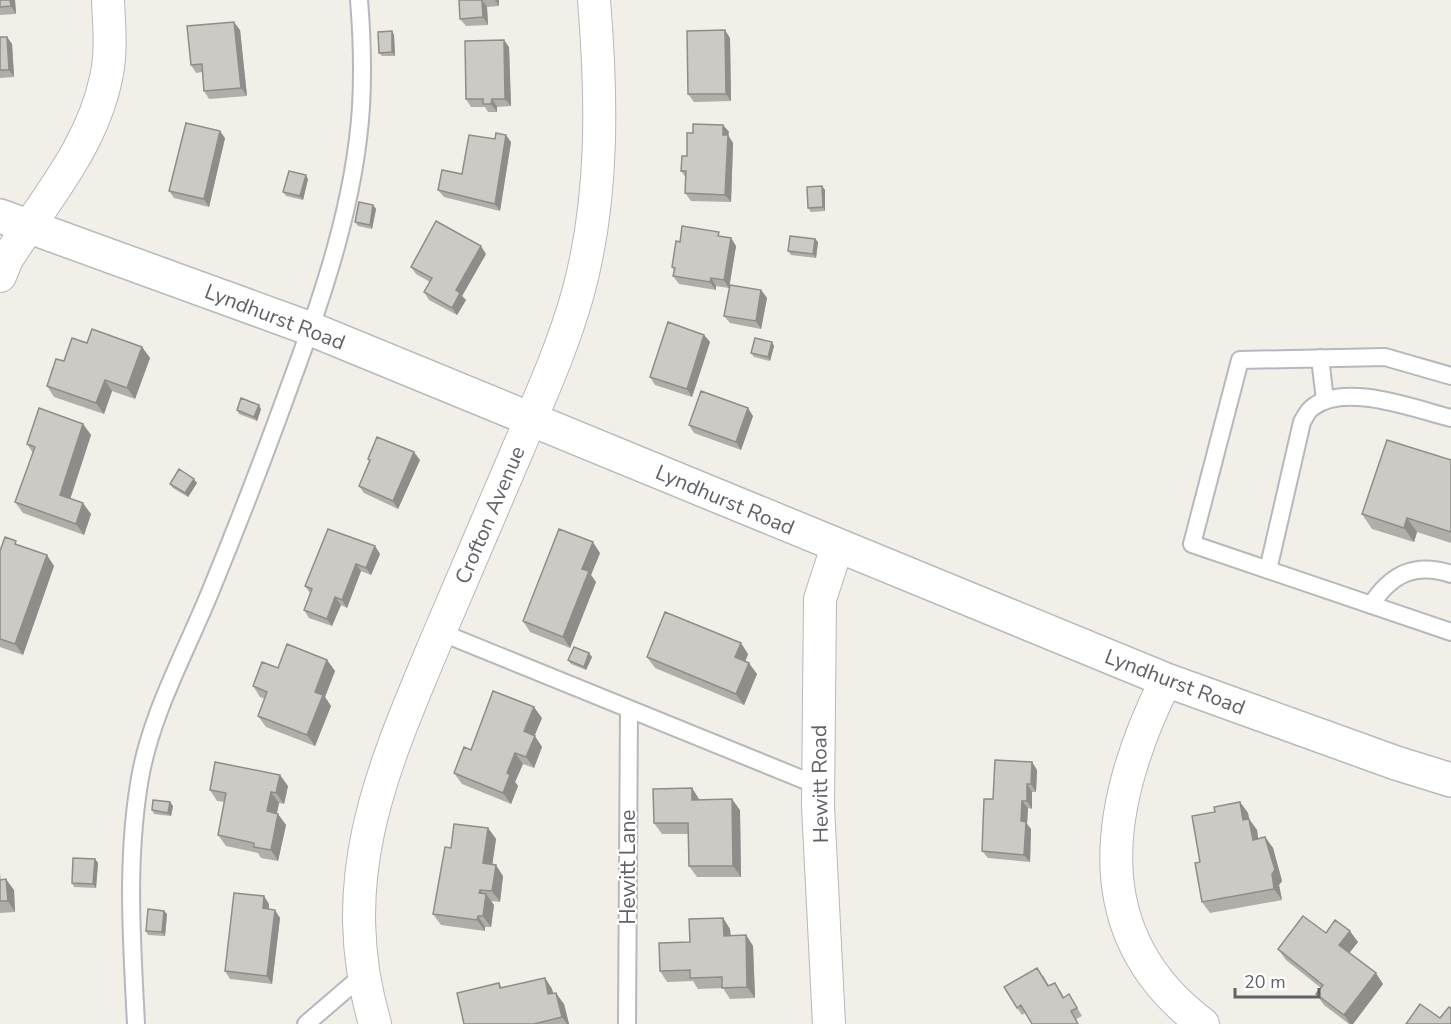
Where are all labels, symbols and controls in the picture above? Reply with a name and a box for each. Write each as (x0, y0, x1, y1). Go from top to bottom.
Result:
street label: Lyndhurst Road (201, 277, 349, 357)
street label: Crofton Avenue (448, 442, 532, 588)
street label: Lyndhurst Road (651, 458, 799, 542)
street label: Lyndhurst Road (1101, 642, 1249, 722)
street label: Hewitt Road (805, 725, 835, 843)
street label: Hewitt Lane (614, 809, 642, 925)
scale bar (1235, 961, 1319, 999)
text: 20 m (1244, 970, 1286, 994)

